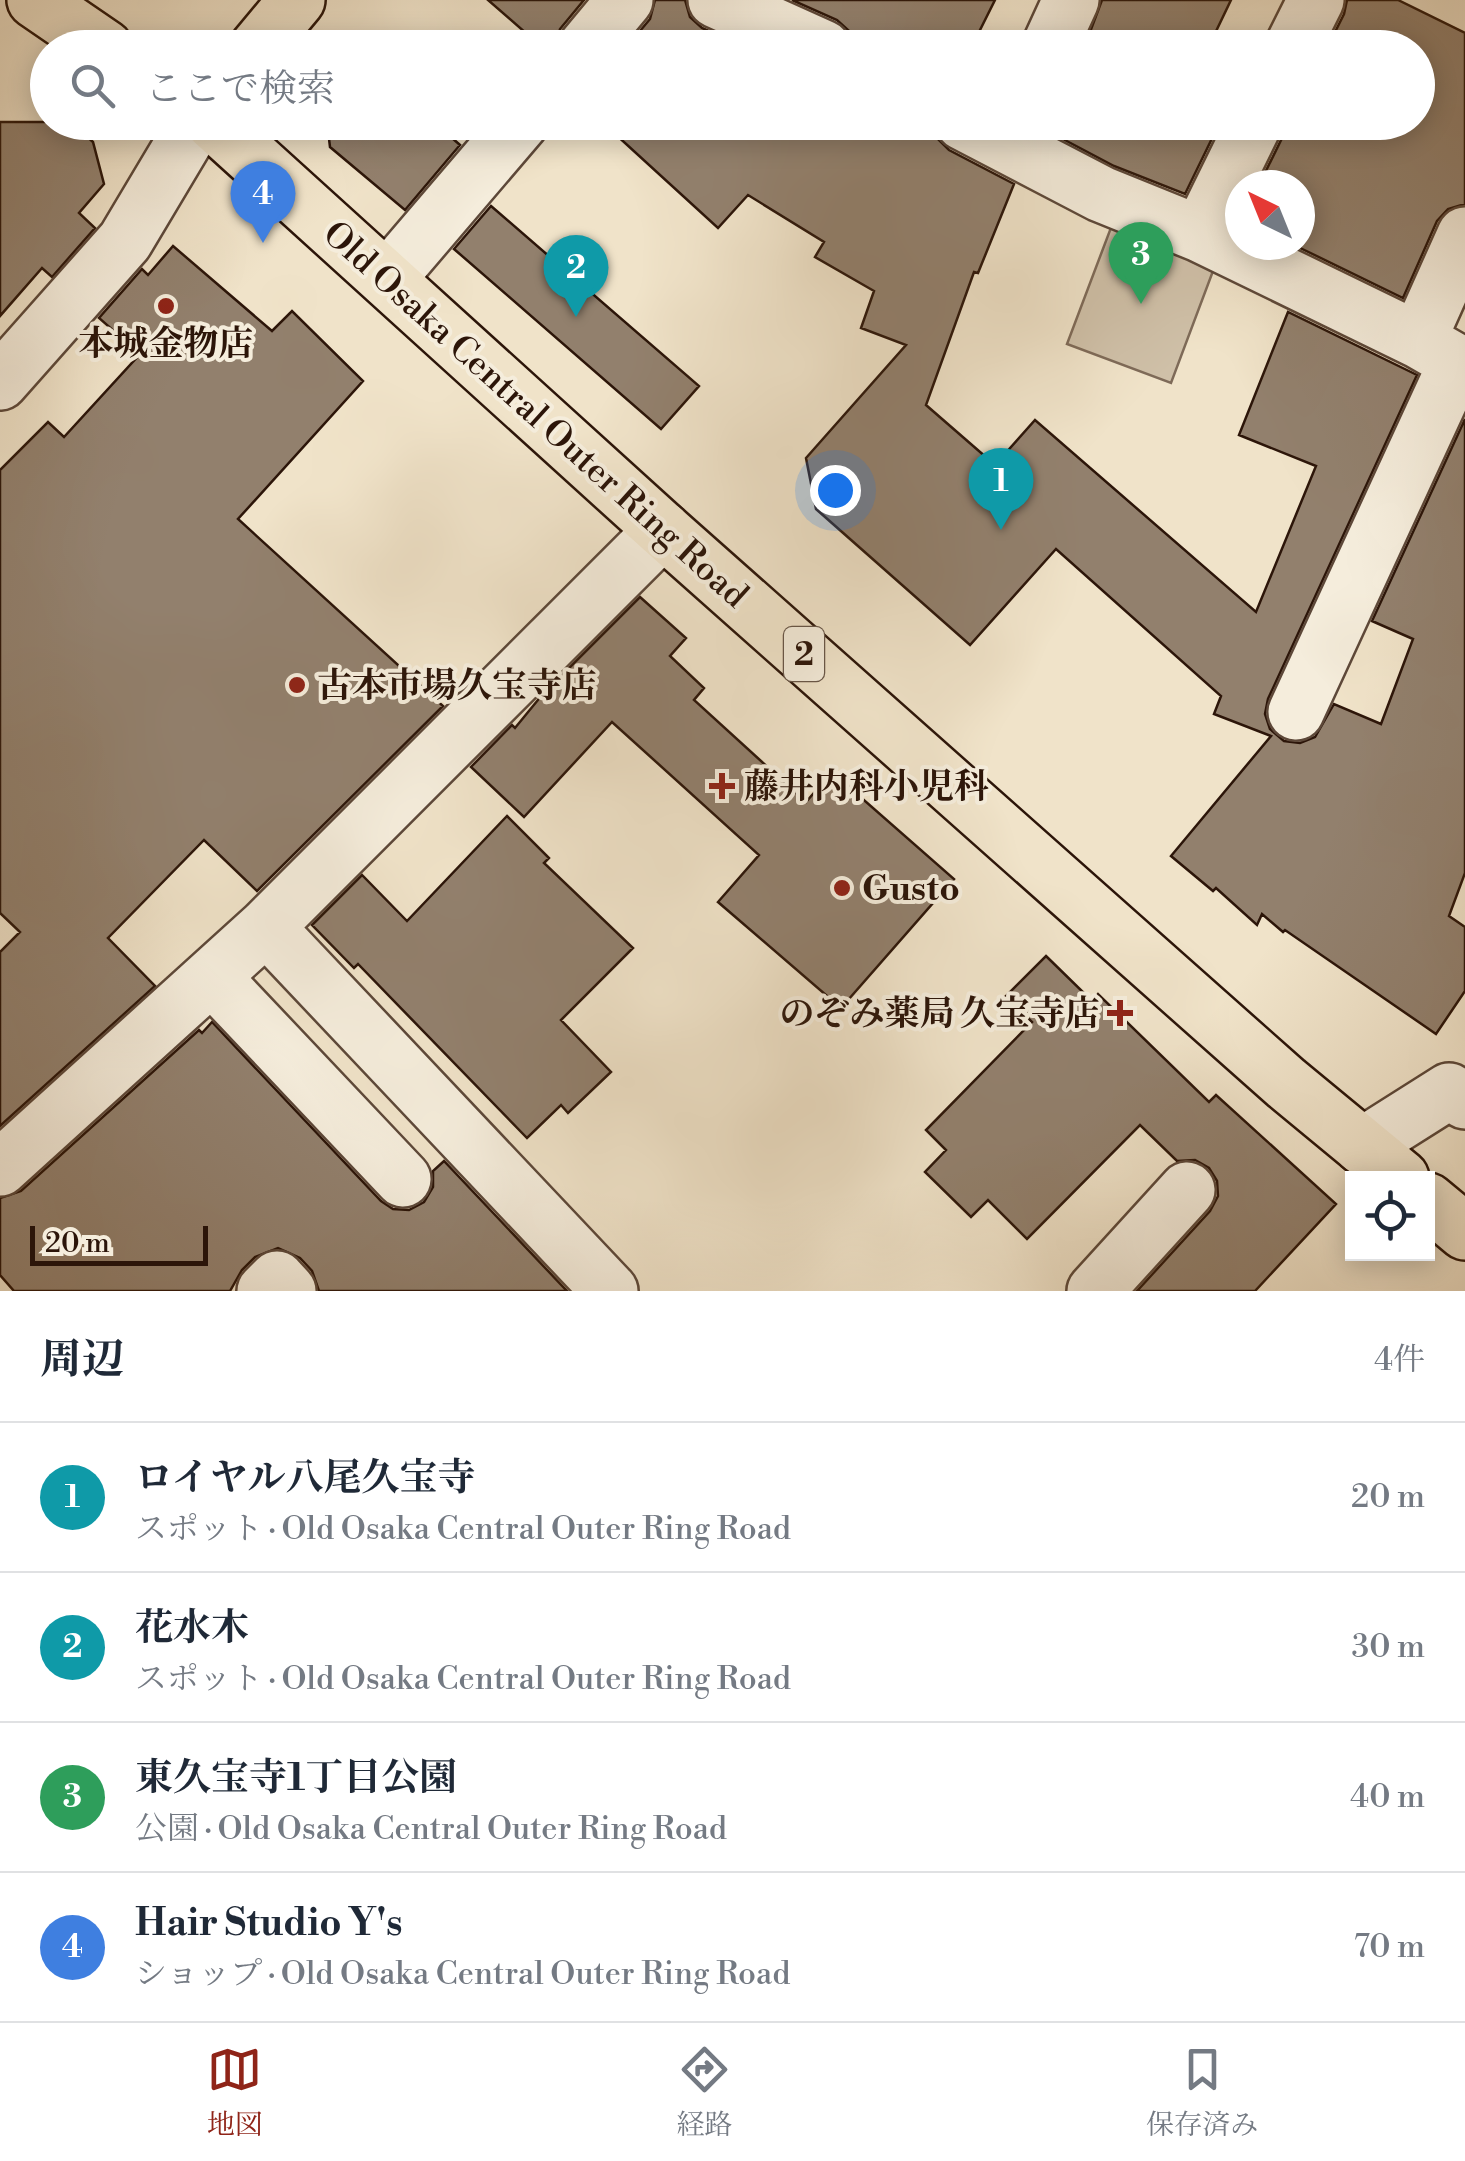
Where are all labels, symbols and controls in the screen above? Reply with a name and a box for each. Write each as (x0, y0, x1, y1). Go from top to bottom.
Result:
search box (30, 30, 1435, 140)
icon: search (65, 58, 120, 113)
text: ここで検索 (145, 66, 335, 113)
pin: 4 (230, 160, 296, 243)
north arrow (1225, 170, 1315, 260)
street label: Old Osaka Central Outer Ring Road (314, 213, 757, 618)
pin: 3 (1108, 222, 1174, 304)
pin: 2 (544, 234, 608, 317)
marker: 本城金物店 (155, 295, 177, 317)
place label: 本城金物店 (78, 323, 254, 366)
pin: 1 (968, 448, 1034, 530)
your location (810, 465, 861, 516)
road number: 2 (784, 627, 824, 681)
place label: 古本市場久宝寺店 (317, 665, 597, 708)
marker: 古本市場久宝寺店 (286, 674, 308, 696)
place label: 藤井内科小児科 (744, 766, 989, 809)
marker: 藤井内科小児科 (709, 773, 735, 799)
place label: Gusto (862, 868, 960, 911)
marker: Gusto (831, 877, 853, 899)
place label: のぞみ薬局 久宝寺店 (779, 993, 1100, 1036)
marker: のぞみ薬局 久宝寺店 (1109, 1002, 1131, 1024)
map controls (1345, 1171, 1435, 1261)
button: locate (1345, 1171, 1435, 1261)
scale bar (30, 1221, 208, 1266)
text: 20 m (45, 1226, 110, 1261)
text: 周辺 (40, 1334, 124, 1387)
text: 4件 (1374, 1340, 1425, 1380)
text: ロイヤル八尾久宝寺 (135, 1455, 475, 1502)
text: 1 (65, 1477, 80, 1517)
text: 20 m (1351, 1477, 1425, 1517)
text: スポット · Old Osaka Central Outer Ring Road (135, 1509, 791, 1549)
text: 花水木 (135, 1605, 249, 1652)
text: 2 (62, 1627, 83, 1667)
text: 30 m (1351, 1627, 1425, 1667)
text: スポット · Old Osaka Central Outer Ring Road (135, 1659, 791, 1699)
text: 東久宝寺1丁目公園 (135, 1755, 457, 1802)
text: 3 (63, 1777, 82, 1817)
text: 40 m (1350, 1777, 1425, 1817)
text: 公園 · Old Osaka Central Outer Ring Road (135, 1809, 727, 1849)
text: Hair Studio Y's (135, 1900, 402, 1947)
text: 4 (62, 1927, 83, 1967)
text: 70 m (1354, 1927, 1425, 1967)
text: ショップ · Old Osaka Central Outer Ring Road (135, 1954, 790, 1994)
tab: 地図 (207, 2042, 263, 2143)
tab: 経路 (676, 2042, 732, 2143)
tab: 保存済み (1146, 2042, 1258, 2143)

